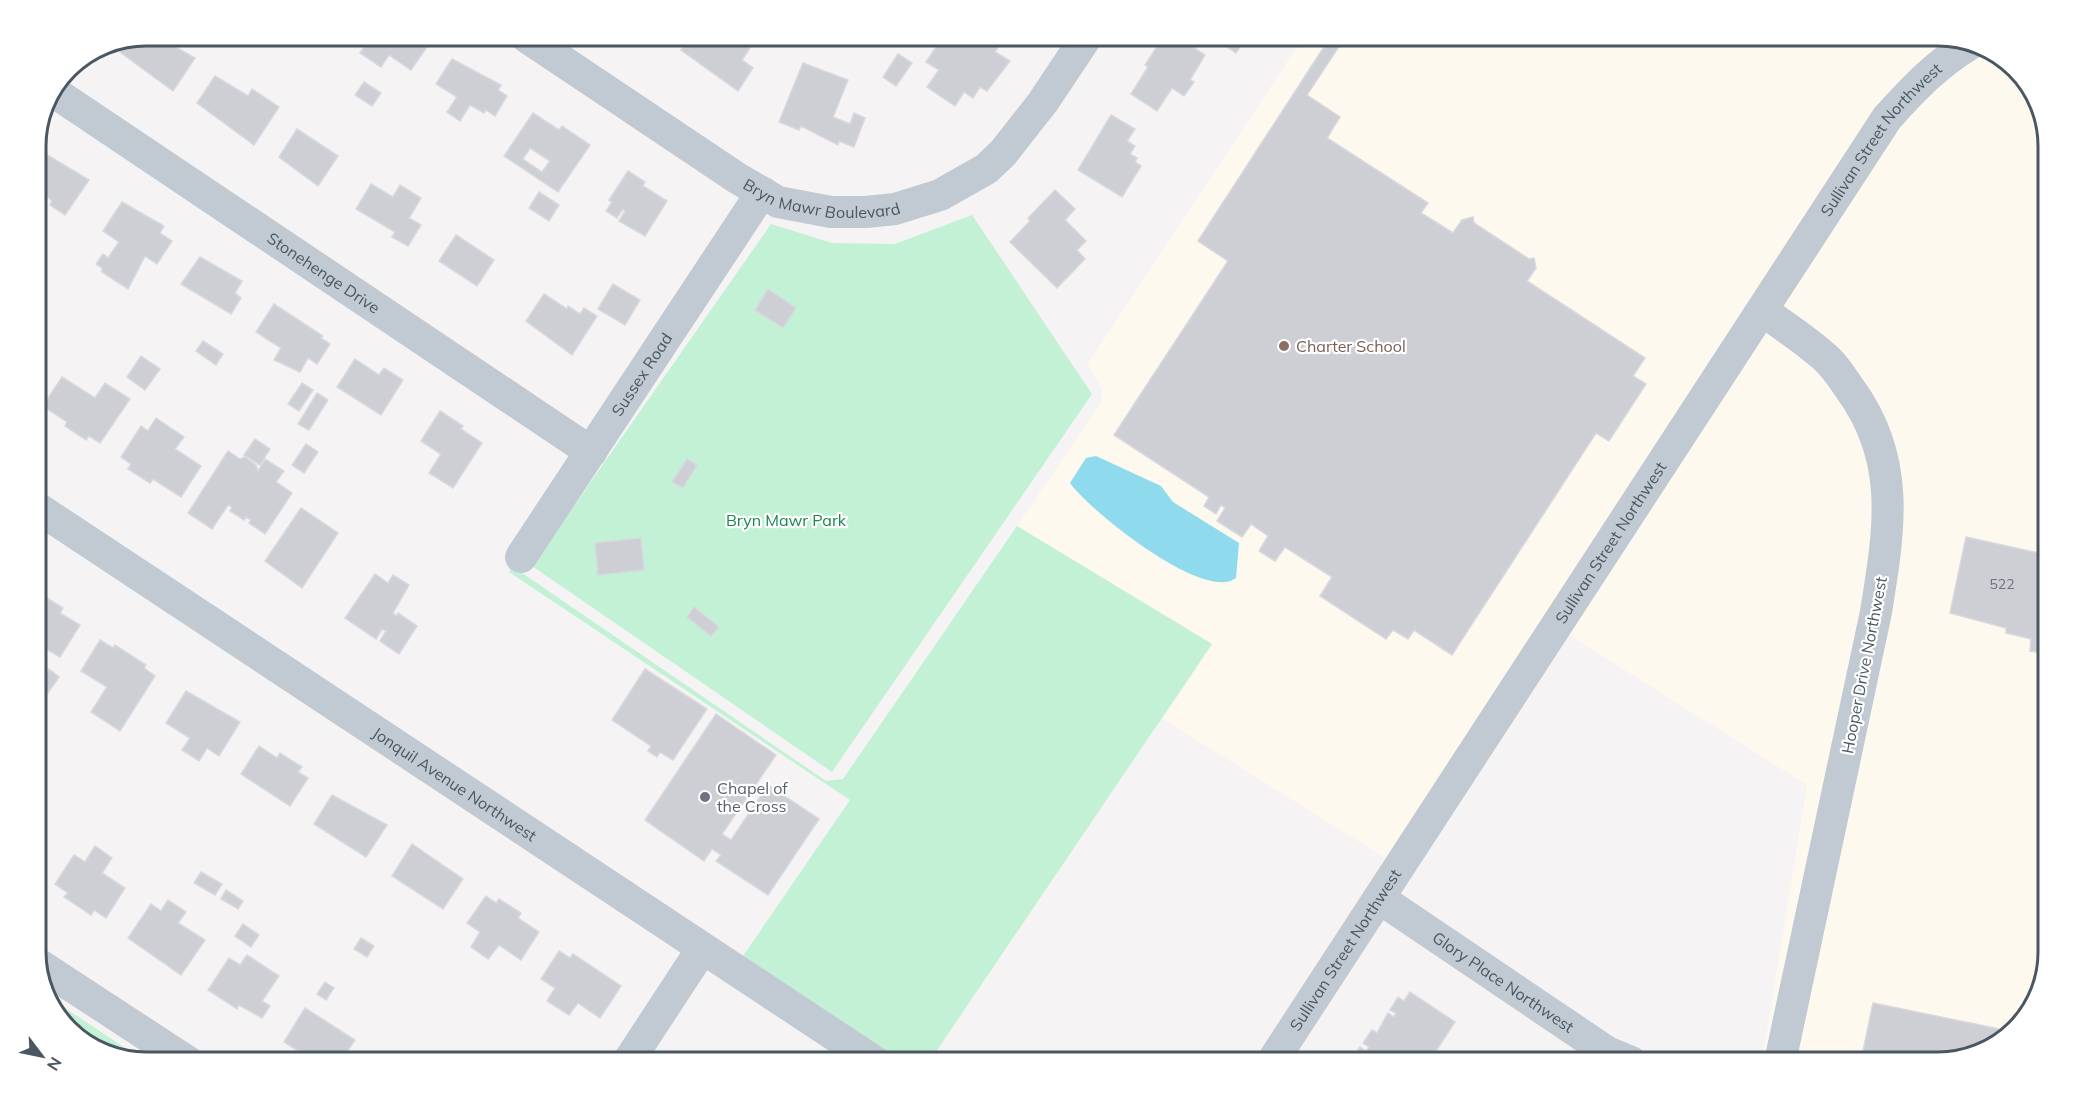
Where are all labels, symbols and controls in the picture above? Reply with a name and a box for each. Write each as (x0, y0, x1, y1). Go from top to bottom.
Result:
street label: Sullivan Street Northwest (1816, 58, 1946, 220)
street label: Bryn Mawr Boulevard (740, 174, 903, 223)
street label: Stonehenge Drive (263, 228, 384, 318)
street label: Sussex Road (607, 329, 676, 420)
place label: Charter School (1296, 336, 1406, 356)
marker: Charter School (1277, 339, 1291, 353)
street label: Sullivan Street Northwest (1551, 458, 1671, 627)
park label: Bryn Mawr Park (726, 510, 847, 530)
street label: Hooper Drive Northwest (1837, 574, 1891, 755)
house number: 522 (1989, 575, 2015, 593)
street label: Jonquil Avenue Northwest (369, 722, 541, 846)
place label: Chapel of the Cross (717, 778, 788, 816)
marker: Chapel of the Cross (698, 790, 712, 804)
street label: Sullivan Street Northwest (1285, 865, 1405, 1034)
street label: Glory Place Northwest (1429, 927, 1578, 1037)
north arrow (12, 1026, 72, 1086)
text: N (43, 1054, 66, 1074)

